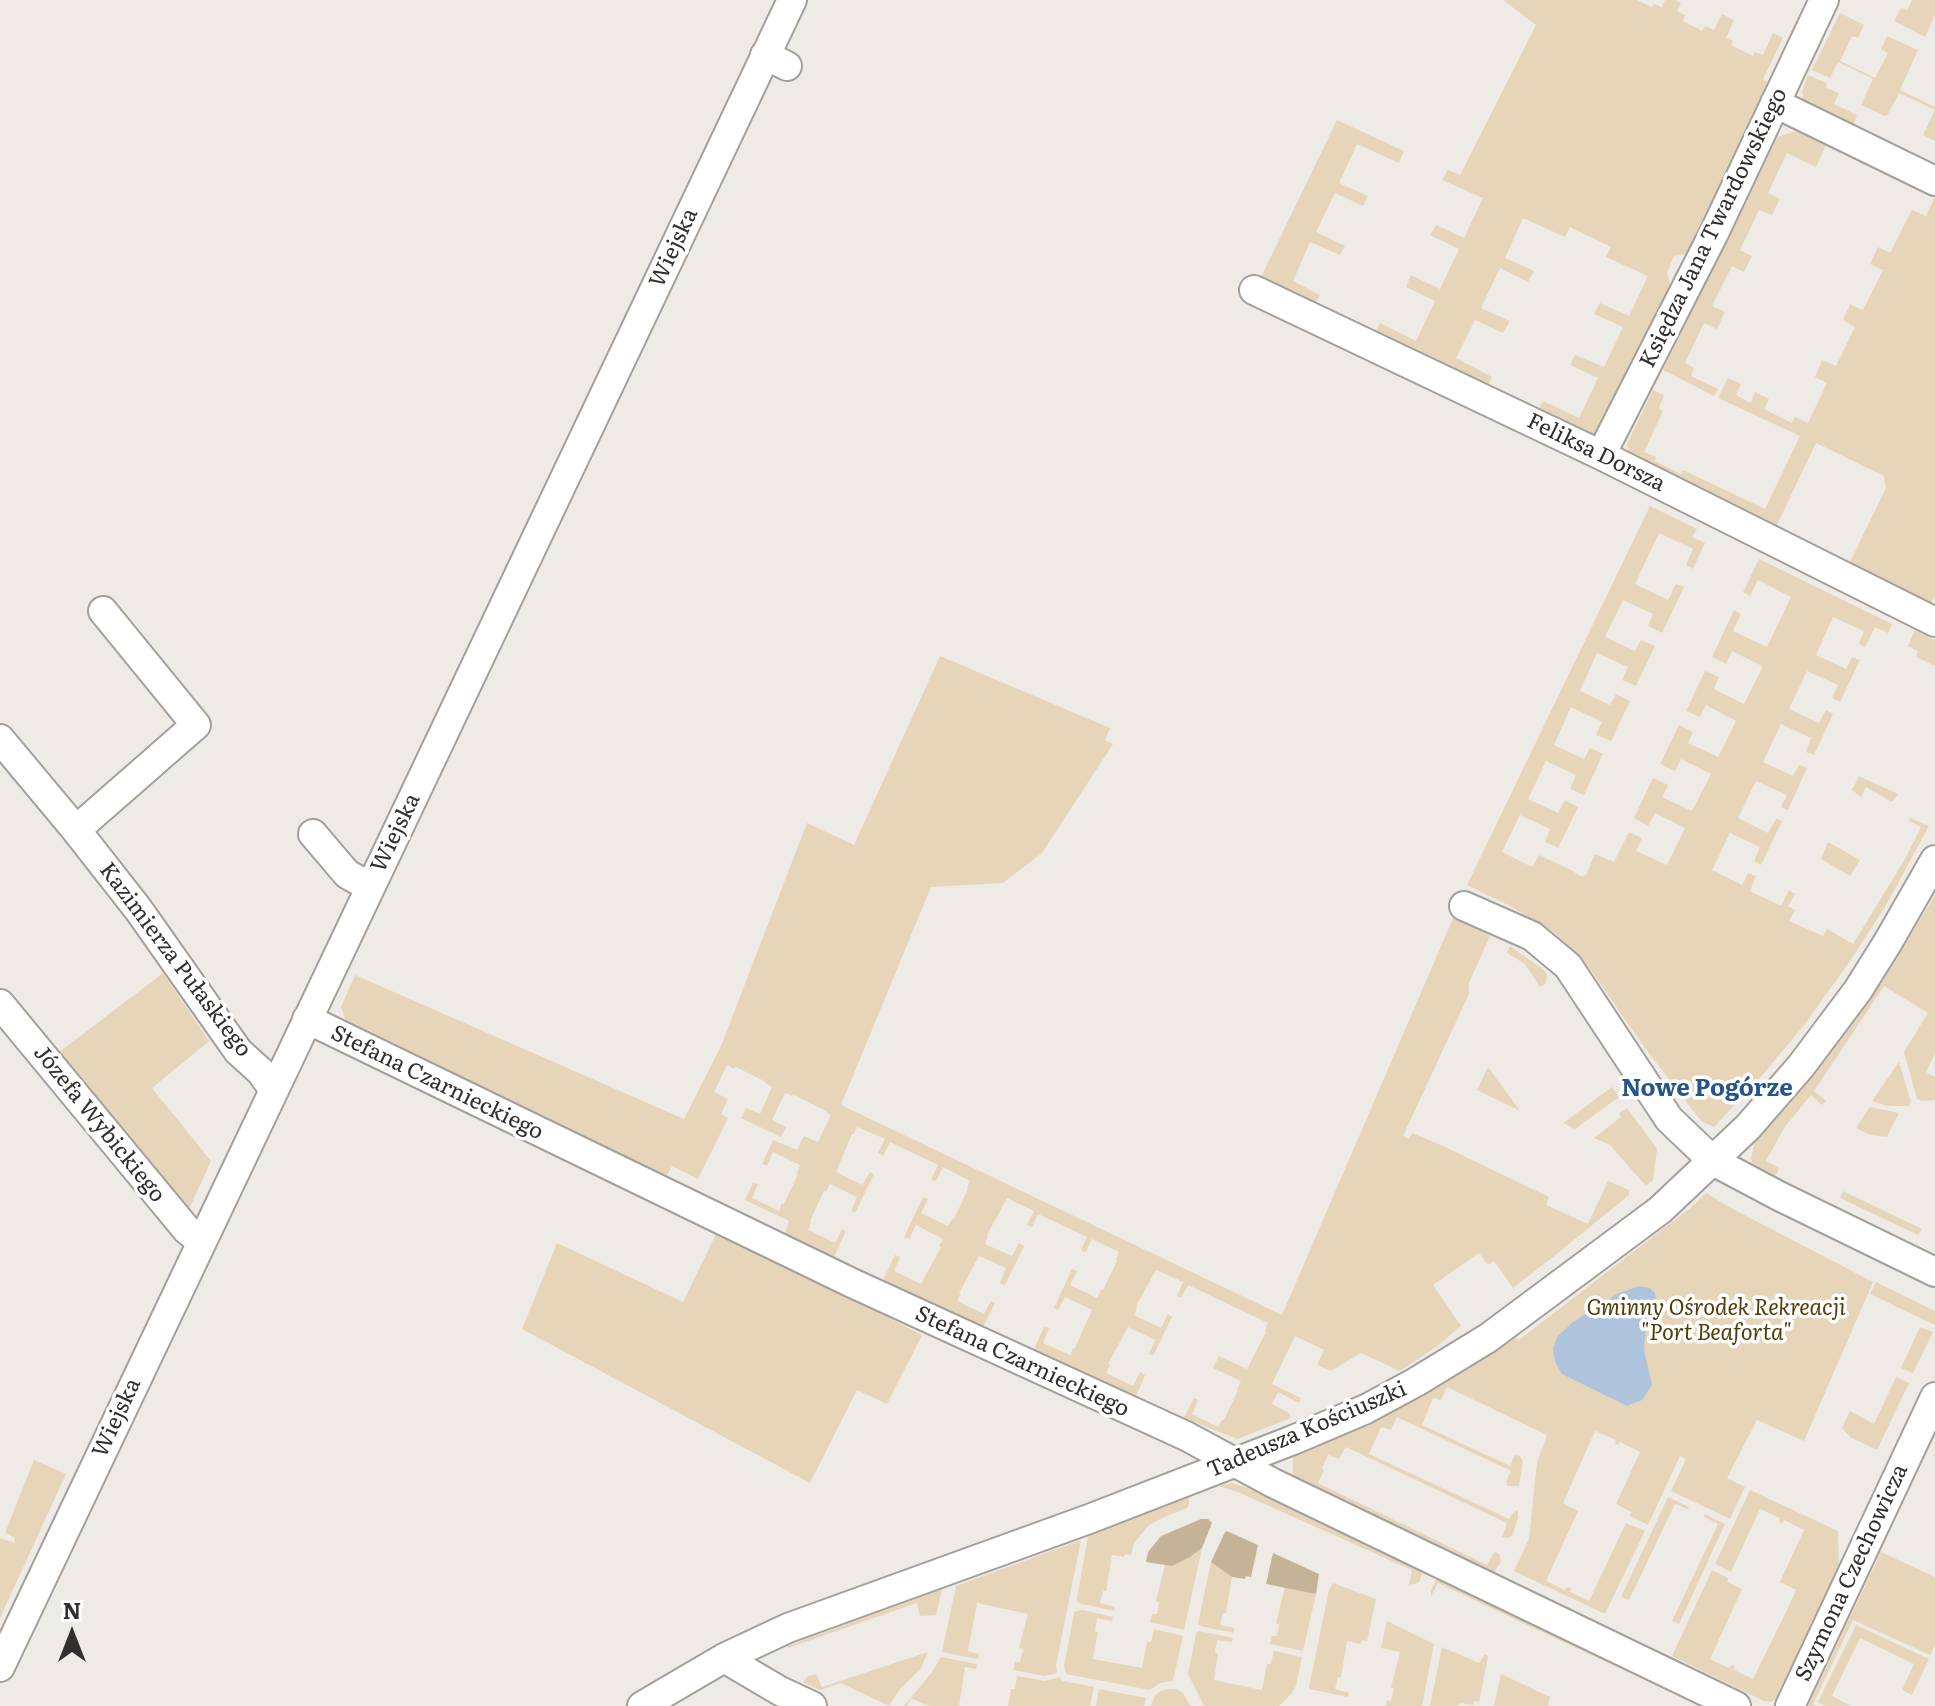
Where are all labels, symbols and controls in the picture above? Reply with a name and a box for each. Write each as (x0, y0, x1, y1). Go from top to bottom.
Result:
street label: Księdza Jana Twardowskiego (1635, 84, 1793, 372)
street label: Wiejska (644, 204, 704, 292)
street label: Feliksa Dorsza (1523, 408, 1669, 498)
street label: Wiejska (366, 789, 426, 877)
street label: Kazimierza Pułaskiego (93, 858, 257, 1062)
street label: Stefana Czarnieckiego (327, 1020, 547, 1146)
street label: Józefa Wybickiego (28, 1040, 170, 1208)
district label: Nowe Pogórze (1621, 1075, 1793, 1103)
park label: Gminny Ośrodek Rekreacji "Port Beaforta" (1587, 1296, 1845, 1348)
street label: Stefana Czarnieckiego (911, 1301, 1133, 1423)
street label: Wiejska (87, 1374, 147, 1462)
street label: Tadeusza Kościuszki (1203, 1376, 1411, 1484)
street label: Szymona Czechowicza (1790, 1460, 1914, 1686)
text: N (63, 1593, 81, 1626)
north arrow (32, 1594, 112, 1674)

